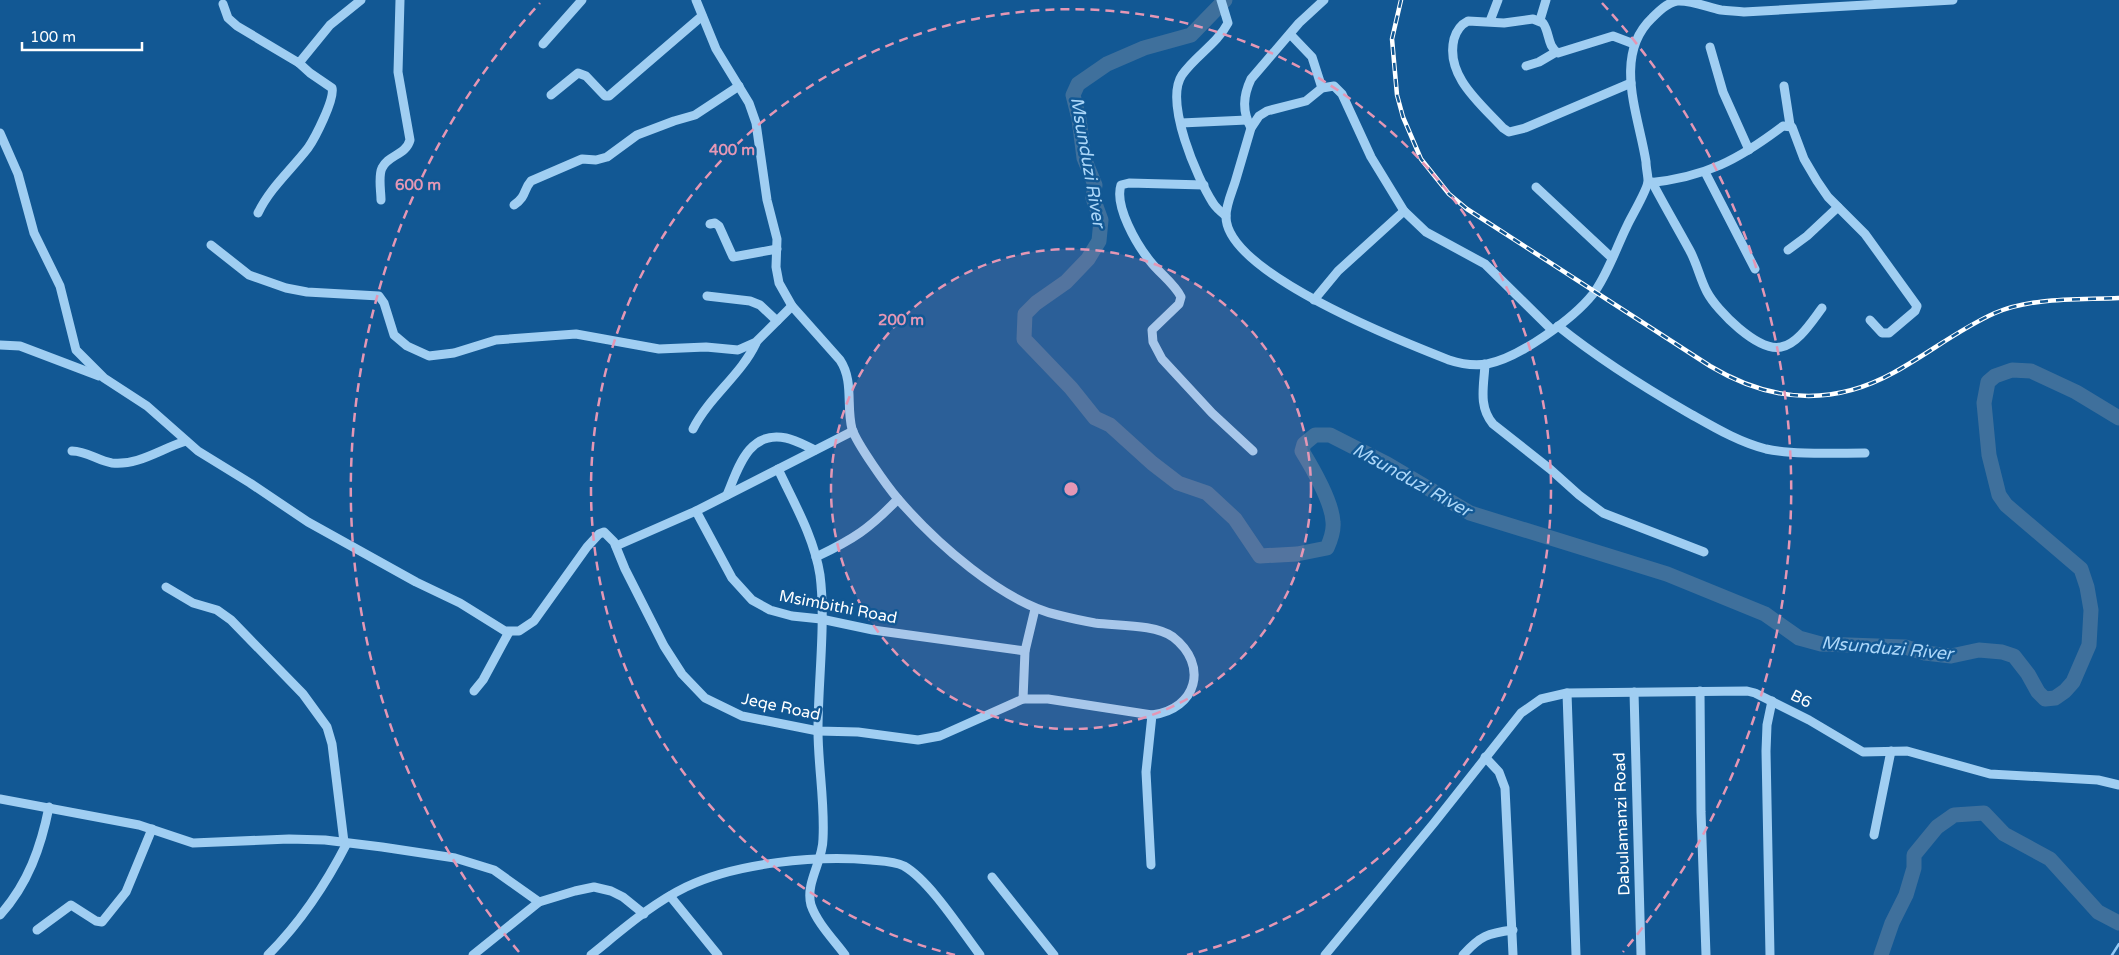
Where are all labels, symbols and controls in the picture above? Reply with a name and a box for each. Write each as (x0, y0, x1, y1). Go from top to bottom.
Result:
scale bar (22, 20, 142, 52)
text: 100 m (30, 28, 76, 46)
water label: Msunduzi River (1066, 95, 1111, 231)
text: 400 m (709, 141, 755, 159)
text: 600 m (395, 176, 441, 194)
text: 200 m (878, 311, 924, 329)
water label: Msunduzi River (1349, 438, 1477, 523)
centre of rings (1062, 480, 1080, 498)
street label: Msimbithi Road (777, 586, 899, 628)
water label: Msunduzi River (1820, 631, 1956, 665)
street label: B6 (1787, 685, 1815, 713)
street label: Jeqe Road (740, 689, 822, 725)
street label: Dabulamanzi Road (1610, 752, 1634, 896)

